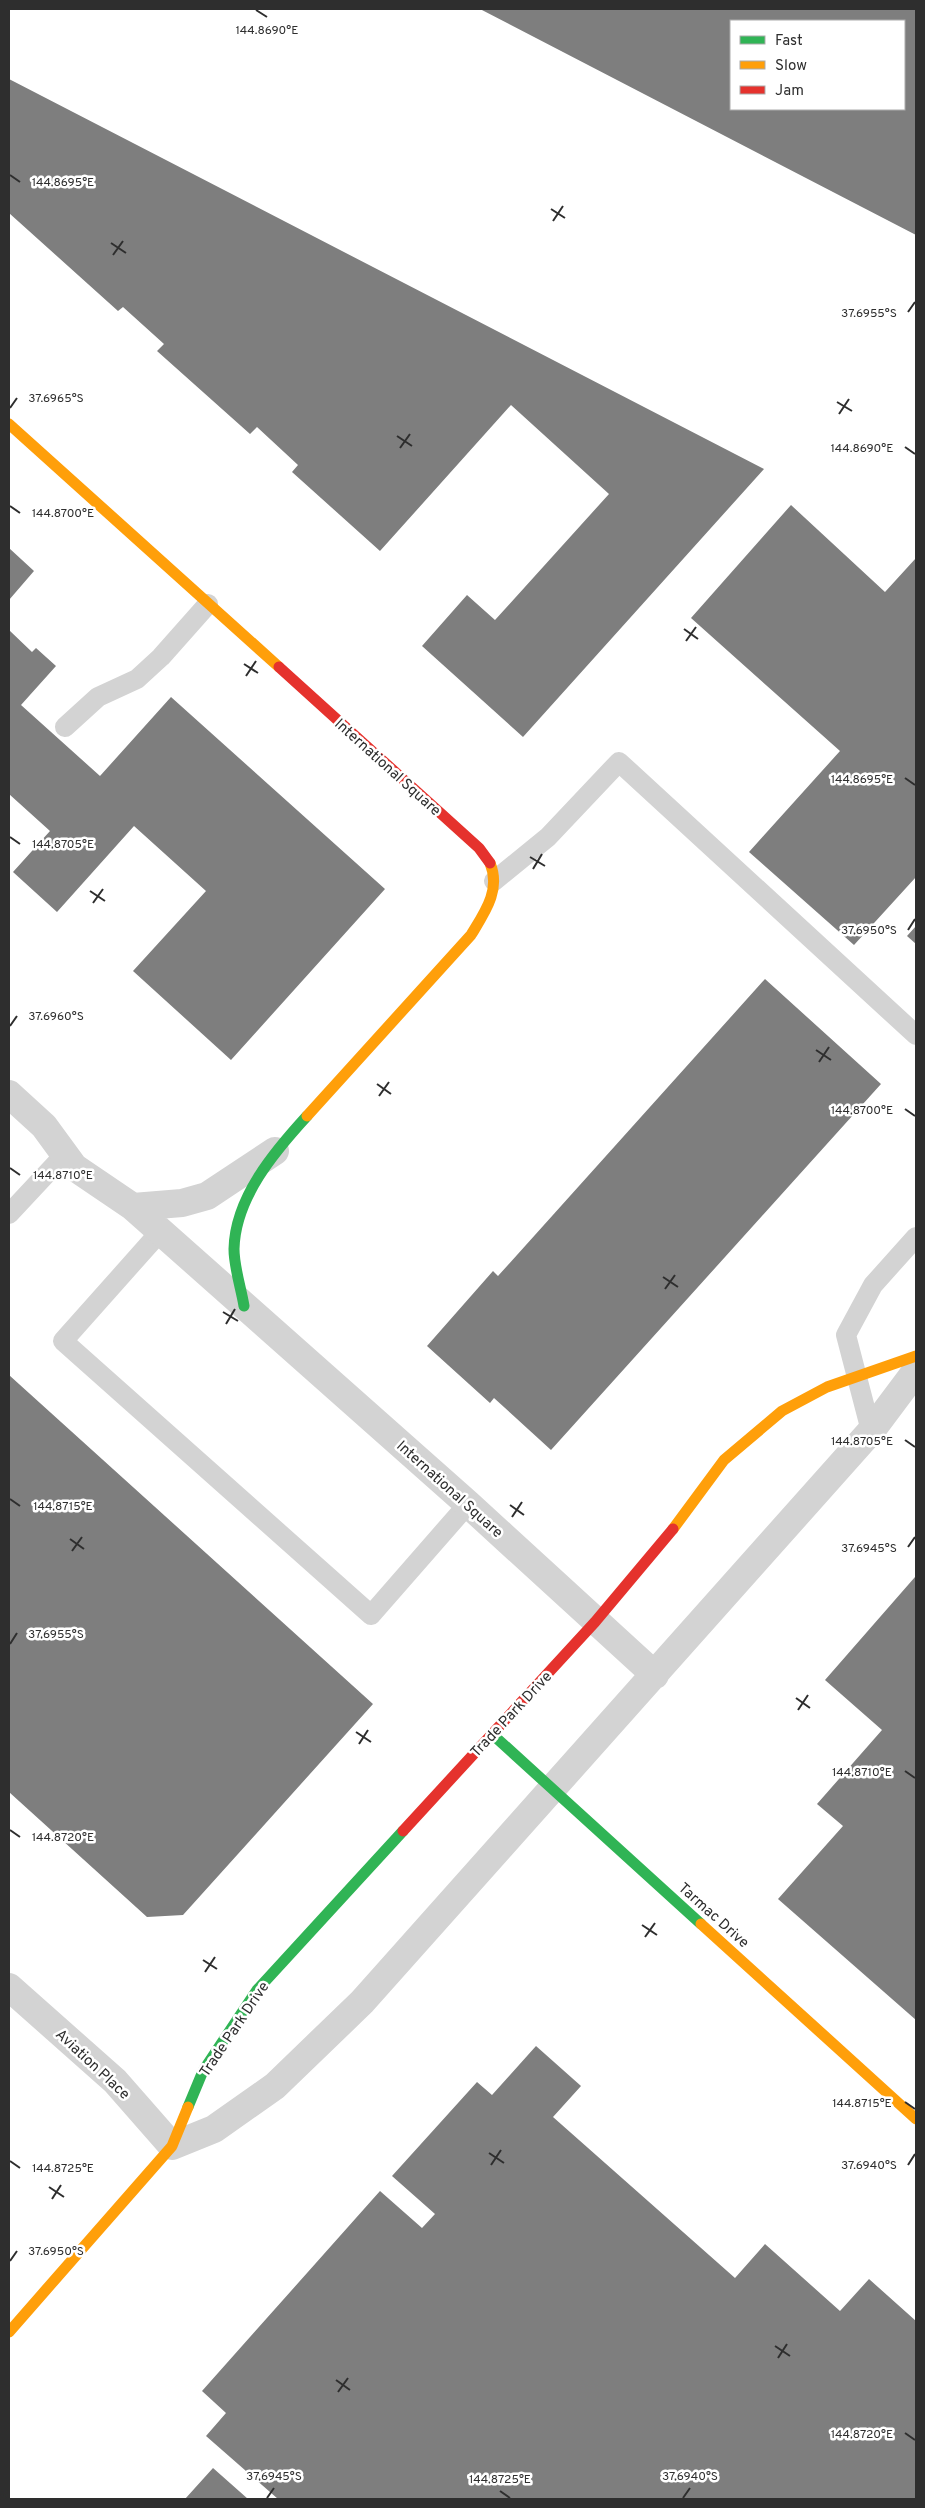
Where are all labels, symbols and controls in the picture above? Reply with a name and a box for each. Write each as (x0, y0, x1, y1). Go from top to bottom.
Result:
legend (730, 20, 905, 110)
text: 144.8690°E (236, 23, 298, 39)
text: Fast (775, 32, 803, 51)
text: Slow (775, 57, 807, 76)
text: Jam (775, 82, 804, 101)
text: 144.8695°E (32, 175, 94, 191)
text: 37.6955°S (841, 306, 897, 322)
text: 37.6965°S (28, 391, 84, 407)
text: 144.8690°E (831, 441, 893, 457)
text: 144.8700°E (32, 506, 94, 522)
street label: International Square (330, 715, 444, 821)
text: 144.8695°E (831, 772, 893, 788)
text: 144.8705°E (32, 837, 94, 853)
text: 37.6950°S (841, 923, 897, 939)
text: 37.6960°S (28, 1009, 84, 1025)
text: 144.8700°E (831, 1103, 893, 1119)
text: 144.8710°E (33, 1168, 93, 1184)
text: 144.8705°E (831, 1434, 893, 1450)
street label: International Square (392, 1437, 506, 1543)
text: 144.8715°E (33, 1499, 93, 1515)
text: 37.6945°S (841, 1541, 897, 1557)
text: 37.6955°S (28, 1627, 84, 1643)
street label: Trade Park Drive (467, 1668, 557, 1762)
text: 144.8710°E (832, 1765, 892, 1781)
text: 144.8720°E (32, 1830, 94, 1846)
street label: Tarmac Drive (674, 1879, 752, 1953)
street label: Trade Park Drive (196, 1978, 274, 2081)
street label: Aviation Place (51, 2026, 133, 2105)
text: 144.8715°E (832, 2096, 892, 2112)
text: 37.6940°S (841, 2158, 897, 2174)
text: 144.8725°E (32, 2161, 94, 2177)
text: 37.6950°S (28, 2244, 84, 2260)
text: 144.8720°E (831, 2427, 893, 2443)
text: 37.6945°S (246, 2469, 302, 2485)
text: 37.6940°S (662, 2469, 718, 2485)
text: 144.8725°E (469, 2472, 531, 2488)

